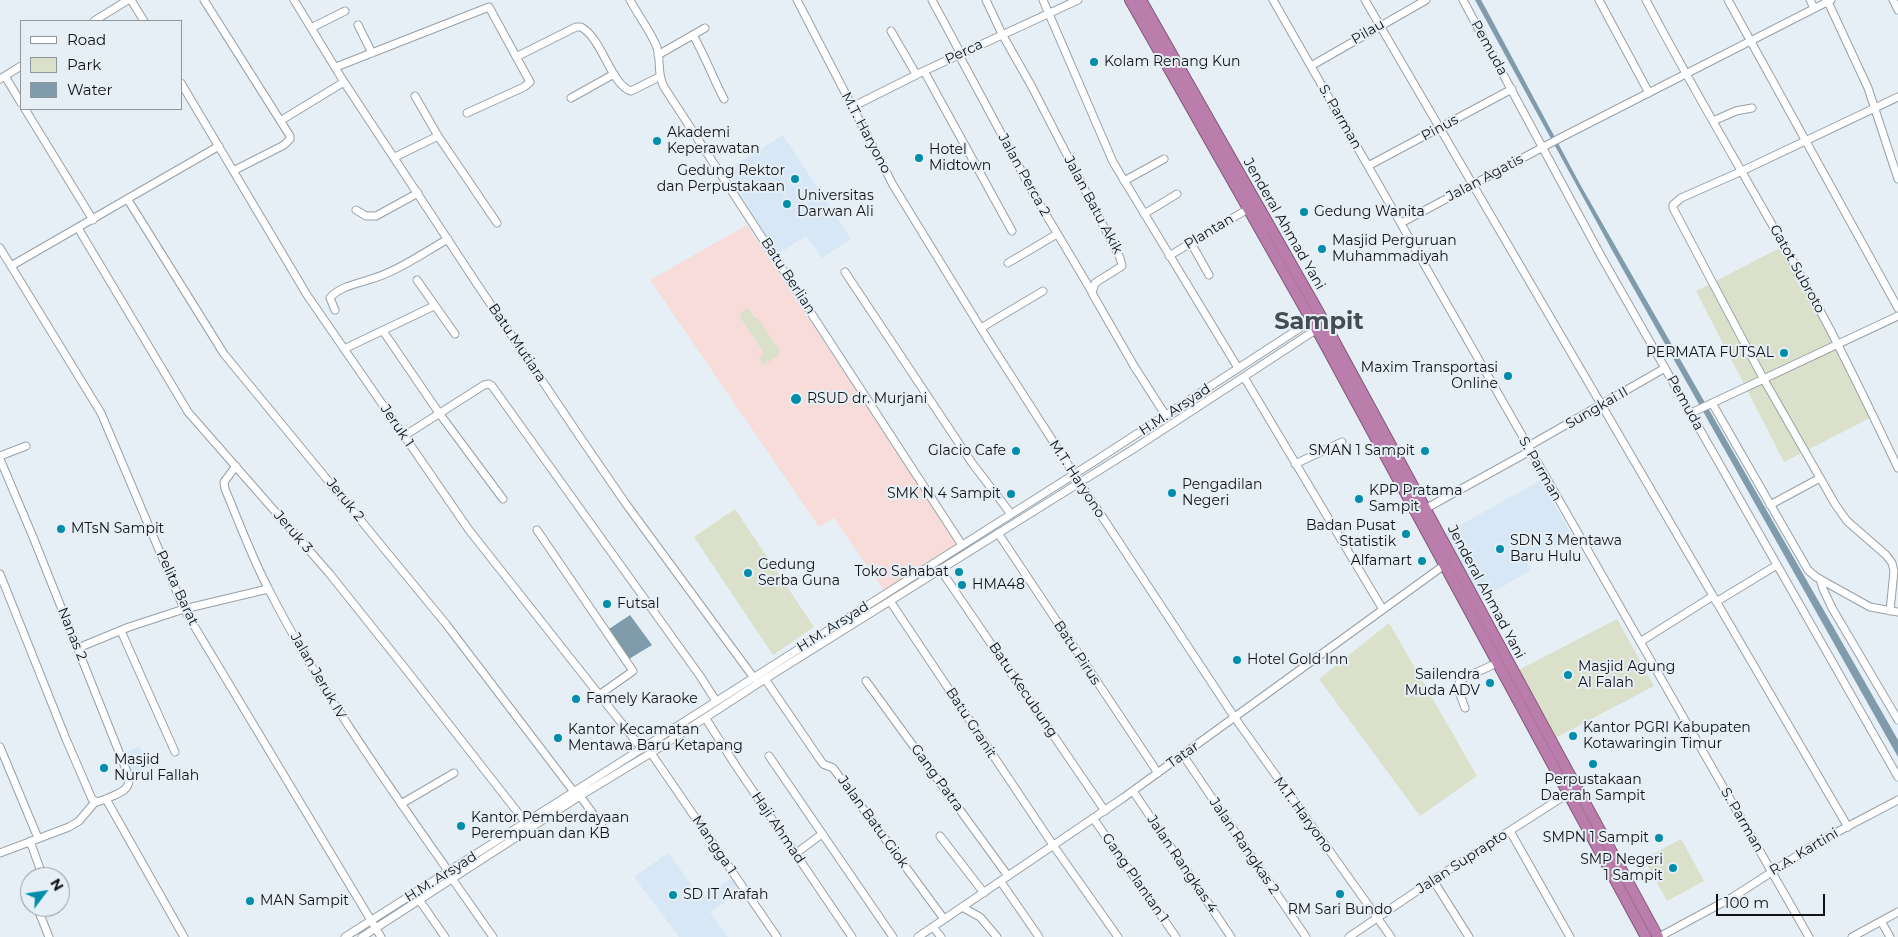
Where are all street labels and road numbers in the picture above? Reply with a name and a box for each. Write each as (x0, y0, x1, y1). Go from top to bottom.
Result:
street label: Pilau (1349, 16, 1387, 48)
street label: Pemuda (1467, 18, 1511, 78)
street label: Perca (942, 36, 986, 68)
street label: S. Parman (1315, 82, 1365, 152)
street label: M.T. Haryono (838, 89, 894, 177)
street label: Pinus (1419, 111, 1461, 145)
street label: Jalan Perca 2 (994, 131, 1054, 219)
street label: Jalan Agatis (1444, 151, 1526, 205)
street label: Jalan Batu Akik (1060, 153, 1126, 257)
street label: Jenderal Ahmad Yani (1240, 155, 1328, 293)
street label: Plantan (1181, 211, 1237, 253)
street label: Gatot Subroto (1766, 222, 1828, 316)
street label: Batu Berlian (757, 235, 819, 317)
street label: Batu Mutiara (484, 300, 550, 386)
street label: Pemuda (1663, 373, 1707, 433)
street label: H.M. Arsyad (1136, 381, 1214, 439)
street label: Sungkai II (1563, 383, 1631, 433)
street label: Jeruk 1 (377, 402, 417, 450)
street label: S. Parman (1515, 434, 1565, 504)
street label: M.T. Haryono (1046, 437, 1108, 521)
street label: Jeruk 2 (323, 475, 367, 525)
street label: Jeruk 3 (270, 507, 316, 557)
street label: Jenderal Ahmad Yani (1444, 522, 1528, 662)
street label: Pelita Barat (152, 548, 202, 628)
street label: H.M. Arsyad (794, 598, 872, 656)
street label: Nanas 2 (54, 605, 90, 663)
street label: Batu Pirus (1050, 618, 1104, 688)
street label: Jalan Jeruk IV (287, 630, 349, 722)
street label: Batu Kecubung (985, 639, 1061, 741)
street label: Batu Granit (942, 685, 1000, 761)
street label: Tatar (1164, 738, 1202, 772)
street label: Gang Patra (907, 741, 967, 815)
street label: Jalan Batu Giok (834, 773, 912, 871)
street label: M.T. Haryono (1270, 774, 1336, 856)
street label: S. Parman (1717, 785, 1767, 855)
street label: Haji Ahmad (748, 789, 808, 867)
street label: Jalan Rangkas 2 (1206, 795, 1282, 897)
street label: Mangga 1 (688, 812, 740, 878)
street label: Jalan Rangkas 4 (1143, 812, 1221, 916)
street label: R.A. Kartini (1767, 825, 1841, 879)
street label: Jalan Suprapto (1413, 826, 1511, 898)
street label: Gang Plantan 1 (1098, 830, 1172, 926)
street label: H.M. Arsyad (402, 848, 480, 906)

